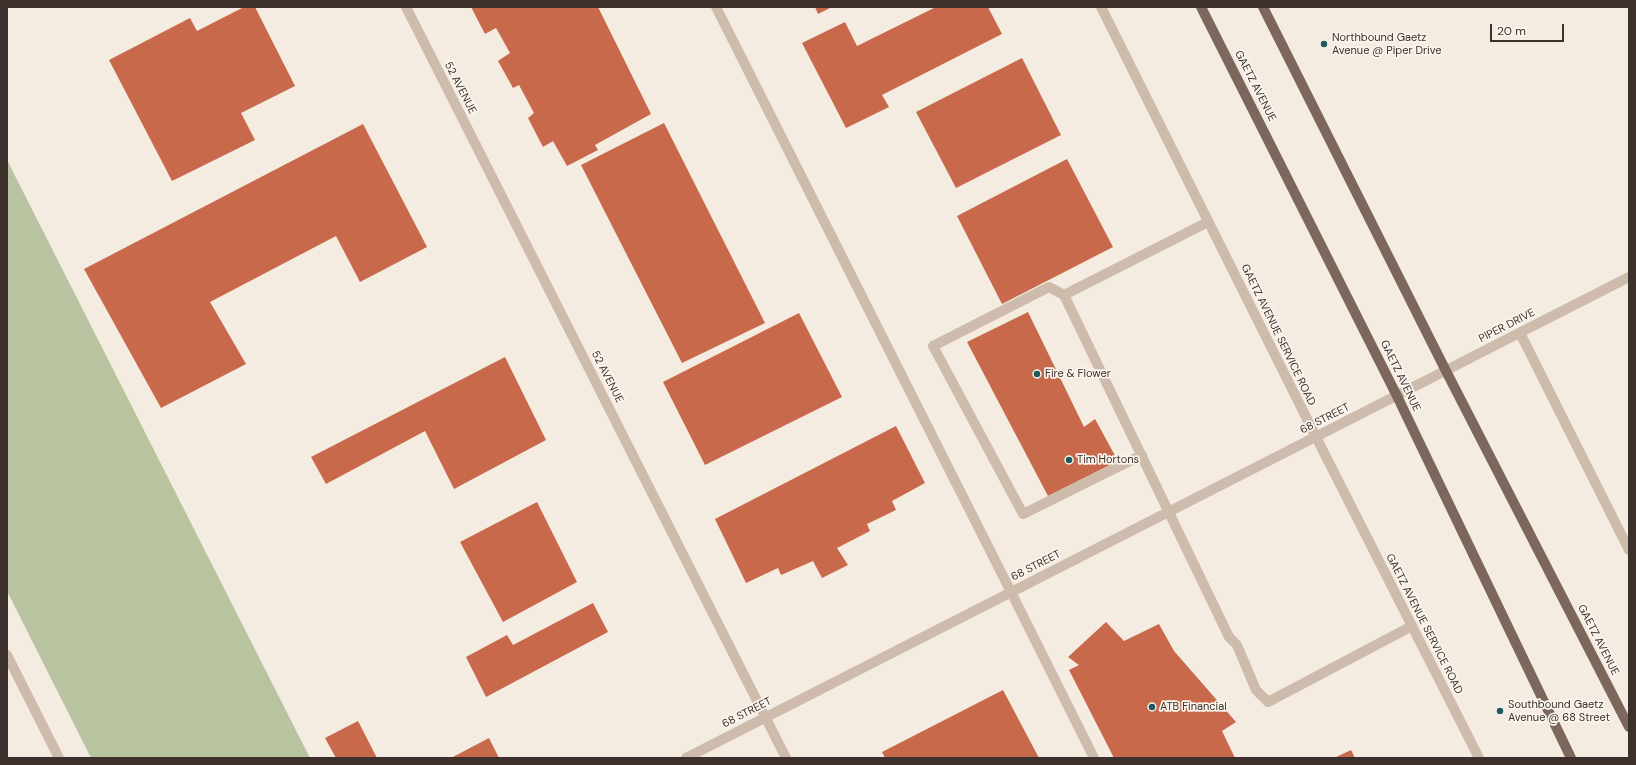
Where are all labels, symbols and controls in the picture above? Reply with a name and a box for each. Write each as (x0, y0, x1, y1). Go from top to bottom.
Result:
scale bar (1492, 16, 1566, 42)
text: 20 m (1497, 23, 1526, 39)
place label: Northbound Gaetz Avenue @ Piper Drive (1332, 31, 1441, 57)
marker: Northbound Gaetz Avenue @ Piper Drive (1319, 39, 1329, 49)
street label: GAETZ AVENUE (1231, 48, 1279, 124)
street label: 52 AVENUE (441, 60, 479, 116)
street label: GAETZ AVENUE SERVICE ROAD (1238, 262, 1318, 408)
street label: PIPER DRIVE (1477, 306, 1537, 346)
street label: GAETZ AVENUE (1377, 338, 1423, 414)
street label: 52 AVENUE (588, 349, 626, 405)
place label: Fire & Flower (1045, 367, 1111, 381)
marker: Fire & Flower (1032, 369, 1042, 379)
street label: 68 STREET (1298, 401, 1352, 437)
place label: Tim Hortons (1077, 453, 1139, 467)
marker: Tim Hortons (1064, 455, 1074, 465)
street label: 68 STREET (1009, 548, 1063, 584)
street label: GAETZ AVENUE SERVICE ROAD (1383, 552, 1465, 696)
street label: GAETZ AVENUE (1574, 602, 1622, 678)
street label: 68 STREET (720, 695, 774, 731)
place label: Southbound Gaetz Avenue @ 68 Street (1508, 698, 1610, 724)
place label: ATB Financial (1160, 700, 1227, 714)
marker: ATB Financial (1147, 702, 1157, 712)
marker: Southbound Gaetz Avenue @ 68 Street (1495, 706, 1505, 716)

